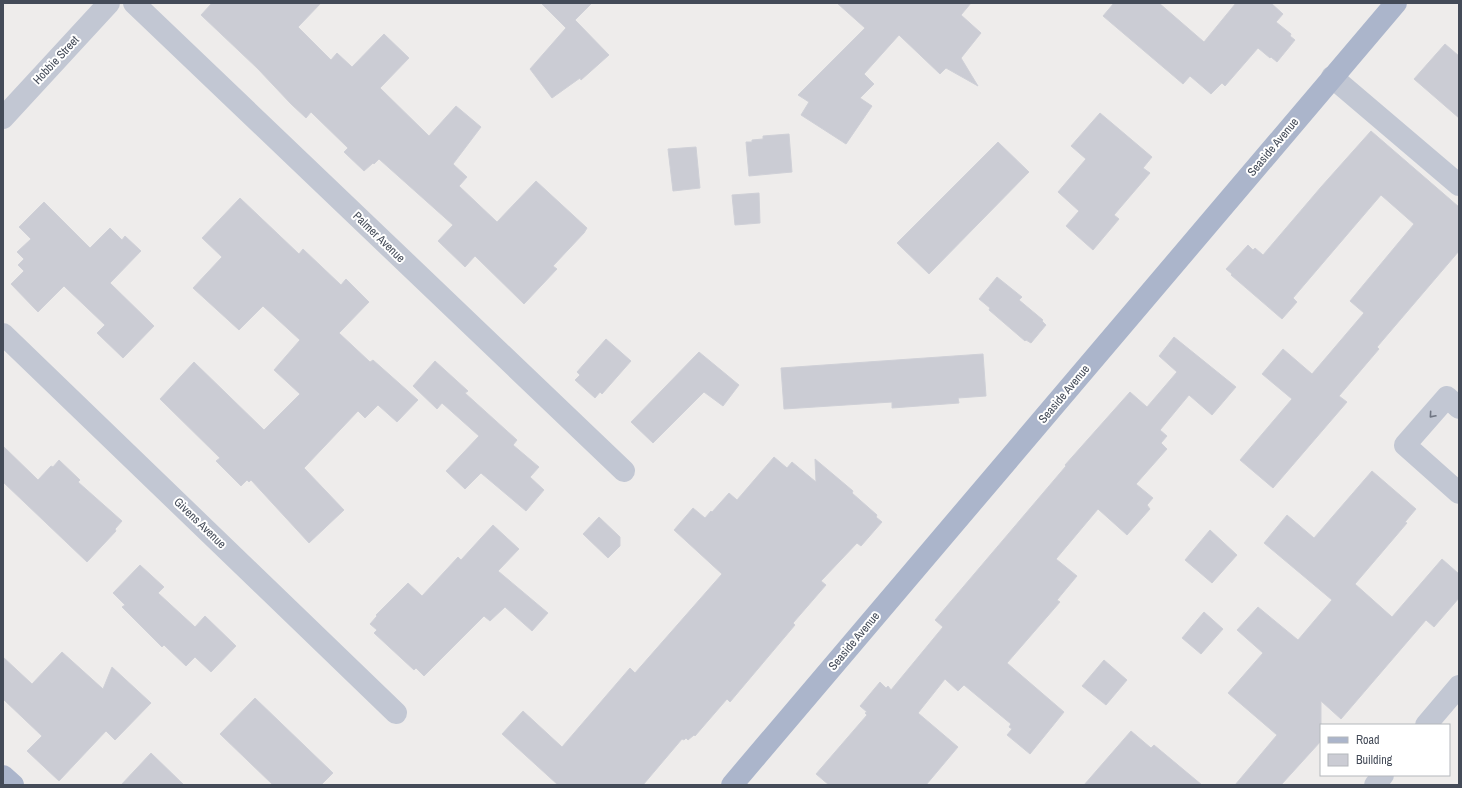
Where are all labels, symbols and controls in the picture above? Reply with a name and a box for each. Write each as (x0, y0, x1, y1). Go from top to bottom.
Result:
street label: Hobbie Street (29, 32, 83, 88)
street label: Seaside Avenue (1244, 114, 1302, 180)
street label: Palmer Avenue (349, 208, 409, 266)
street label: Seaside Avenue (1035, 361, 1093, 427)
one-way arrow (1430, 410, 1437, 417)
street label: Givens Avenue (170, 494, 230, 552)
street label: Seaside Avenue (825, 608, 883, 674)
legend (1320, 724, 1450, 776)
text: Road (1356, 732, 1380, 748)
text: Building (1356, 752, 1393, 768)

